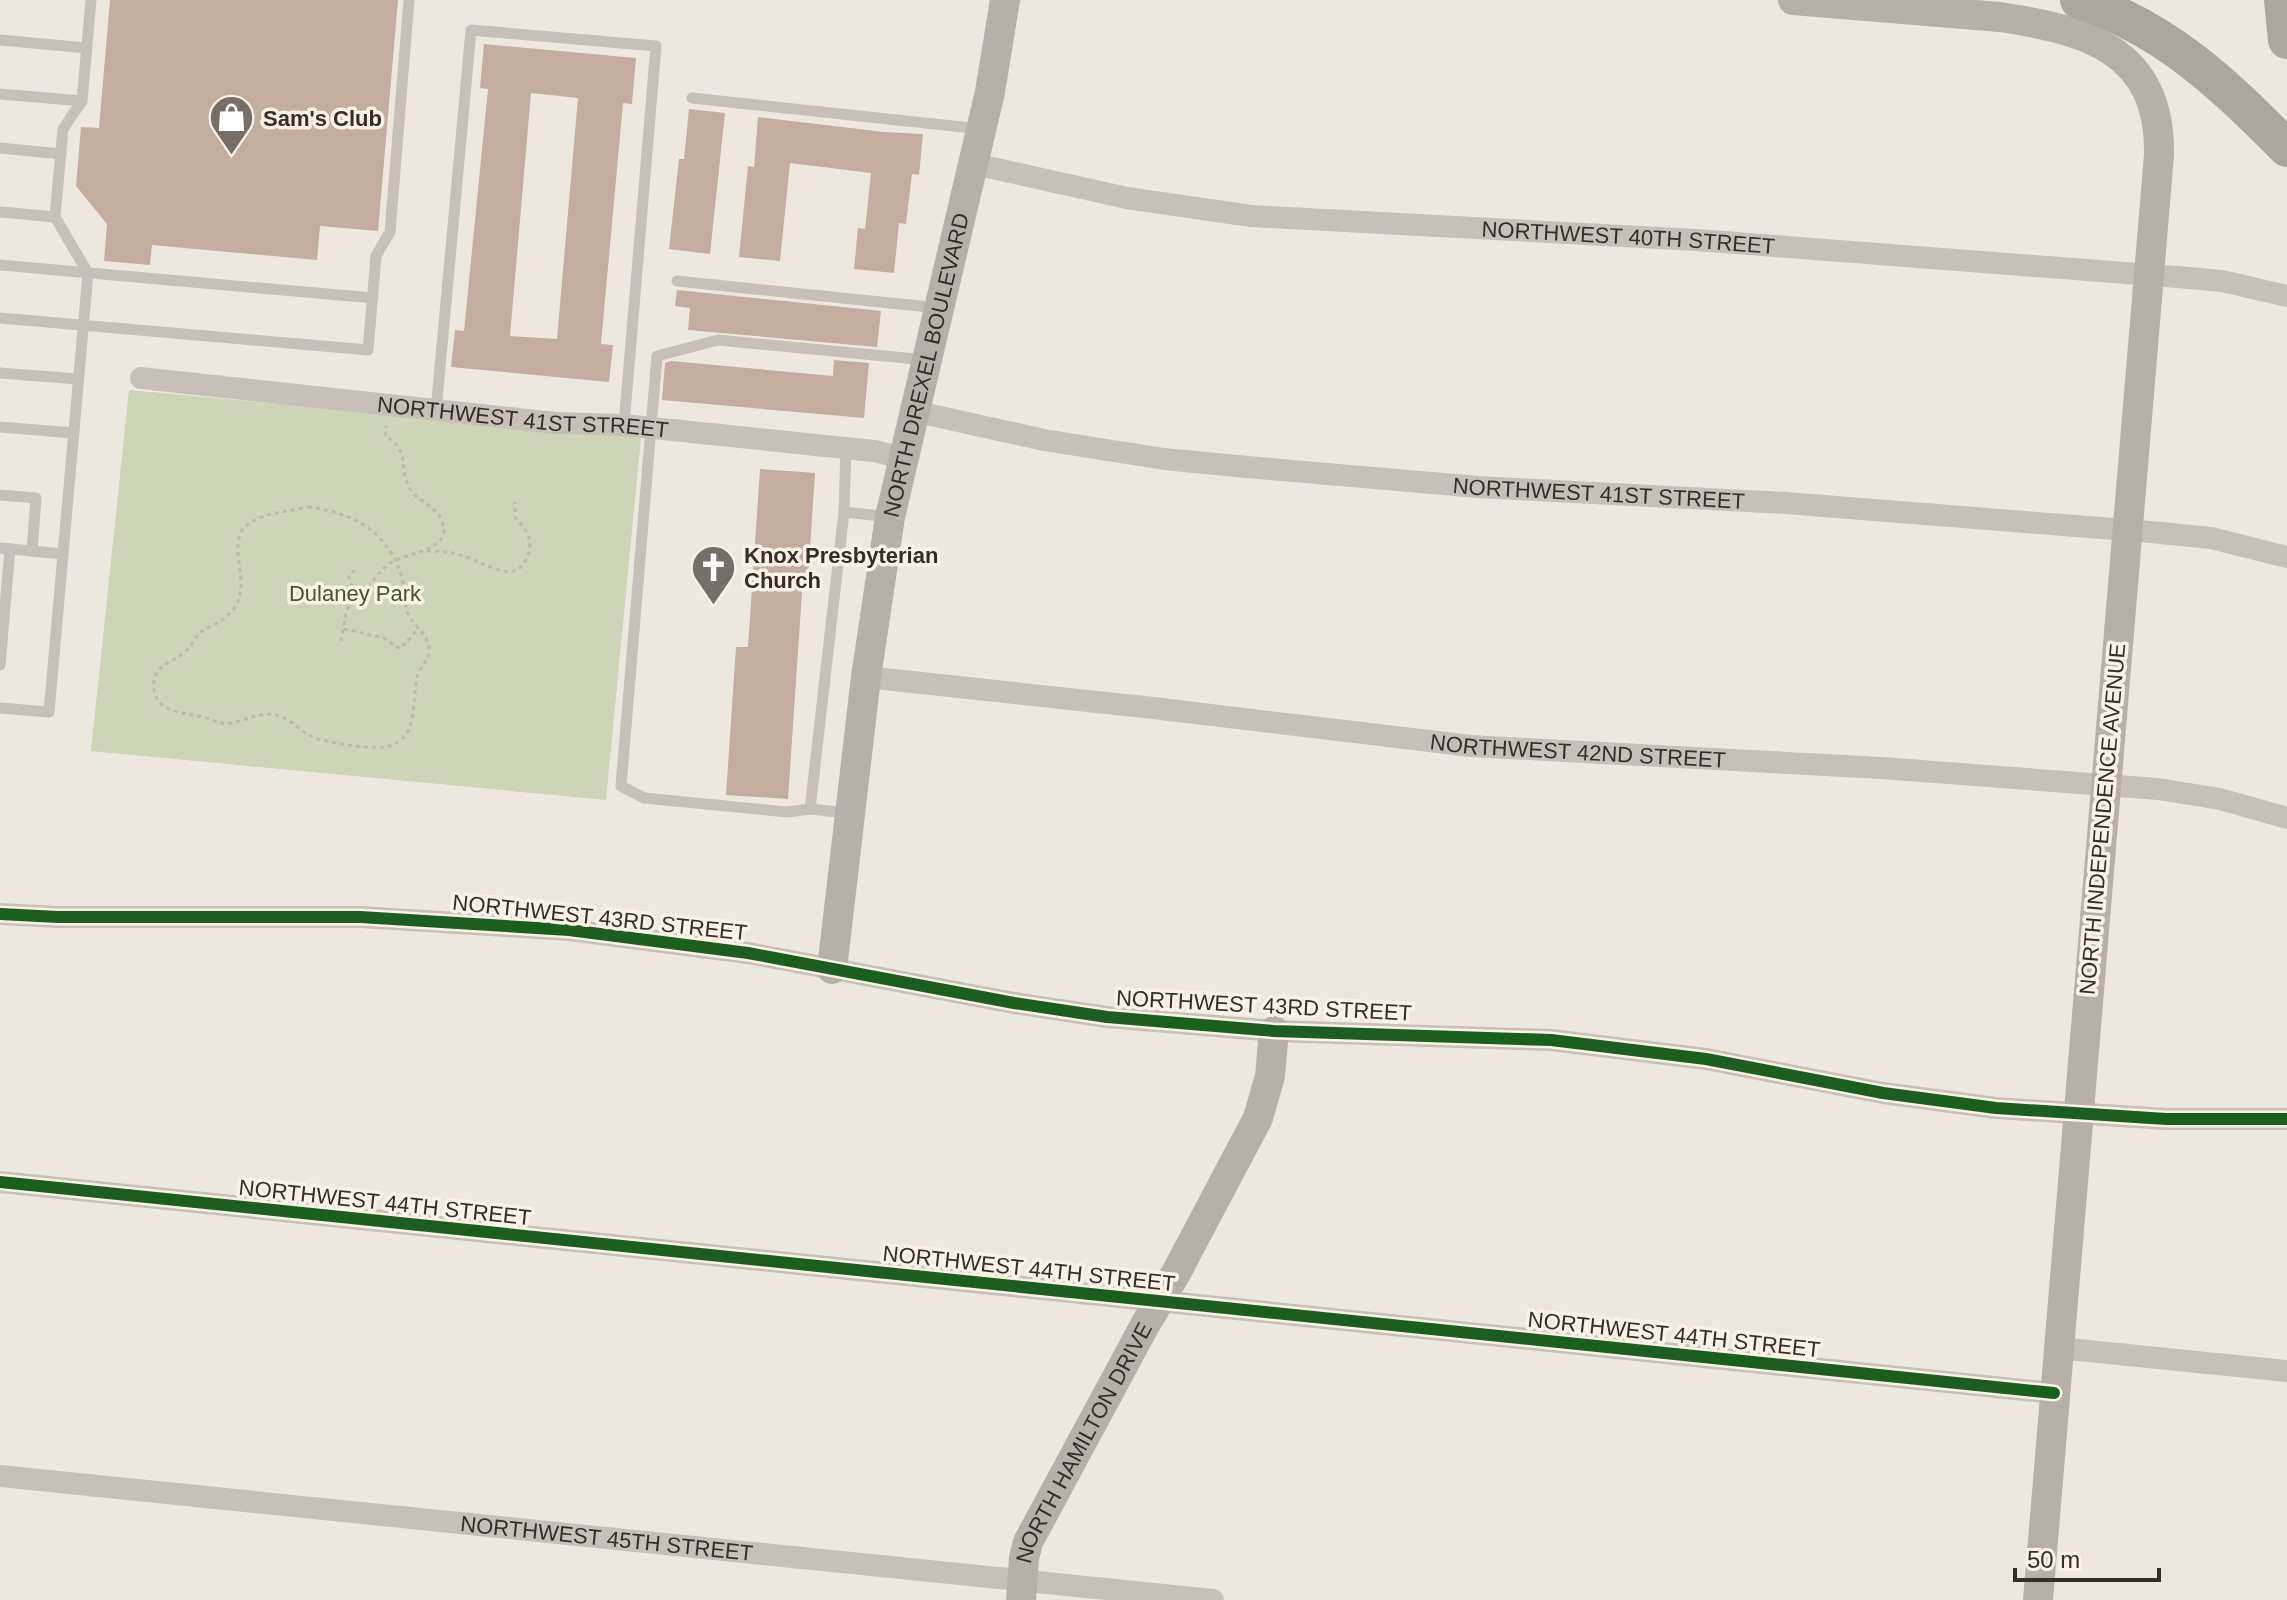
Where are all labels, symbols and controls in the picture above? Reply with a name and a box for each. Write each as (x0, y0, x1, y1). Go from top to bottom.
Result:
shop icon: Sam's Club (208, 94, 256, 157)
place label: Sam's Club (263, 106, 382, 131)
street label: NORTH DREXEL BOULEVARD (878, 211, 974, 520)
street label: NORTHWEST 40TH STREET (1481, 216, 1776, 259)
street label: NORTHWEST 41ST STREET (376, 392, 670, 443)
street label: NORTHWEST 41ST STREET (1452, 473, 1746, 514)
place label: Knox Presbyterian Church (744, 543, 938, 593)
church icon: Knox Presbyterian Church (689, 544, 737, 607)
park label: Dulaney Park (289, 581, 422, 606)
street label: NORTH INDEPENDENCE AVENUE (2075, 642, 2130, 996)
street label: NORTHWEST 42ND STREET (1429, 729, 1727, 773)
street label: NORTHWEST 43RD STREET (451, 890, 749, 945)
street label: NORTHWEST 43RD STREET (1115, 985, 1413, 1026)
street label: NORTHWEST 44TH STREET (238, 1175, 532, 1230)
street label: NORTHWEST 44TH STREET (882, 1241, 1176, 1296)
street label: NORTHWEST 44TH STREET (1527, 1307, 1821, 1362)
street label: NORTH HAMILTON DRIVE (1011, 1318, 1157, 1566)
street label: NORTHWEST 45TH STREET (459, 1511, 754, 1566)
scale bar (2015, 1532, 2159, 1582)
text: 50 m (2027, 1546, 2080, 1573)

